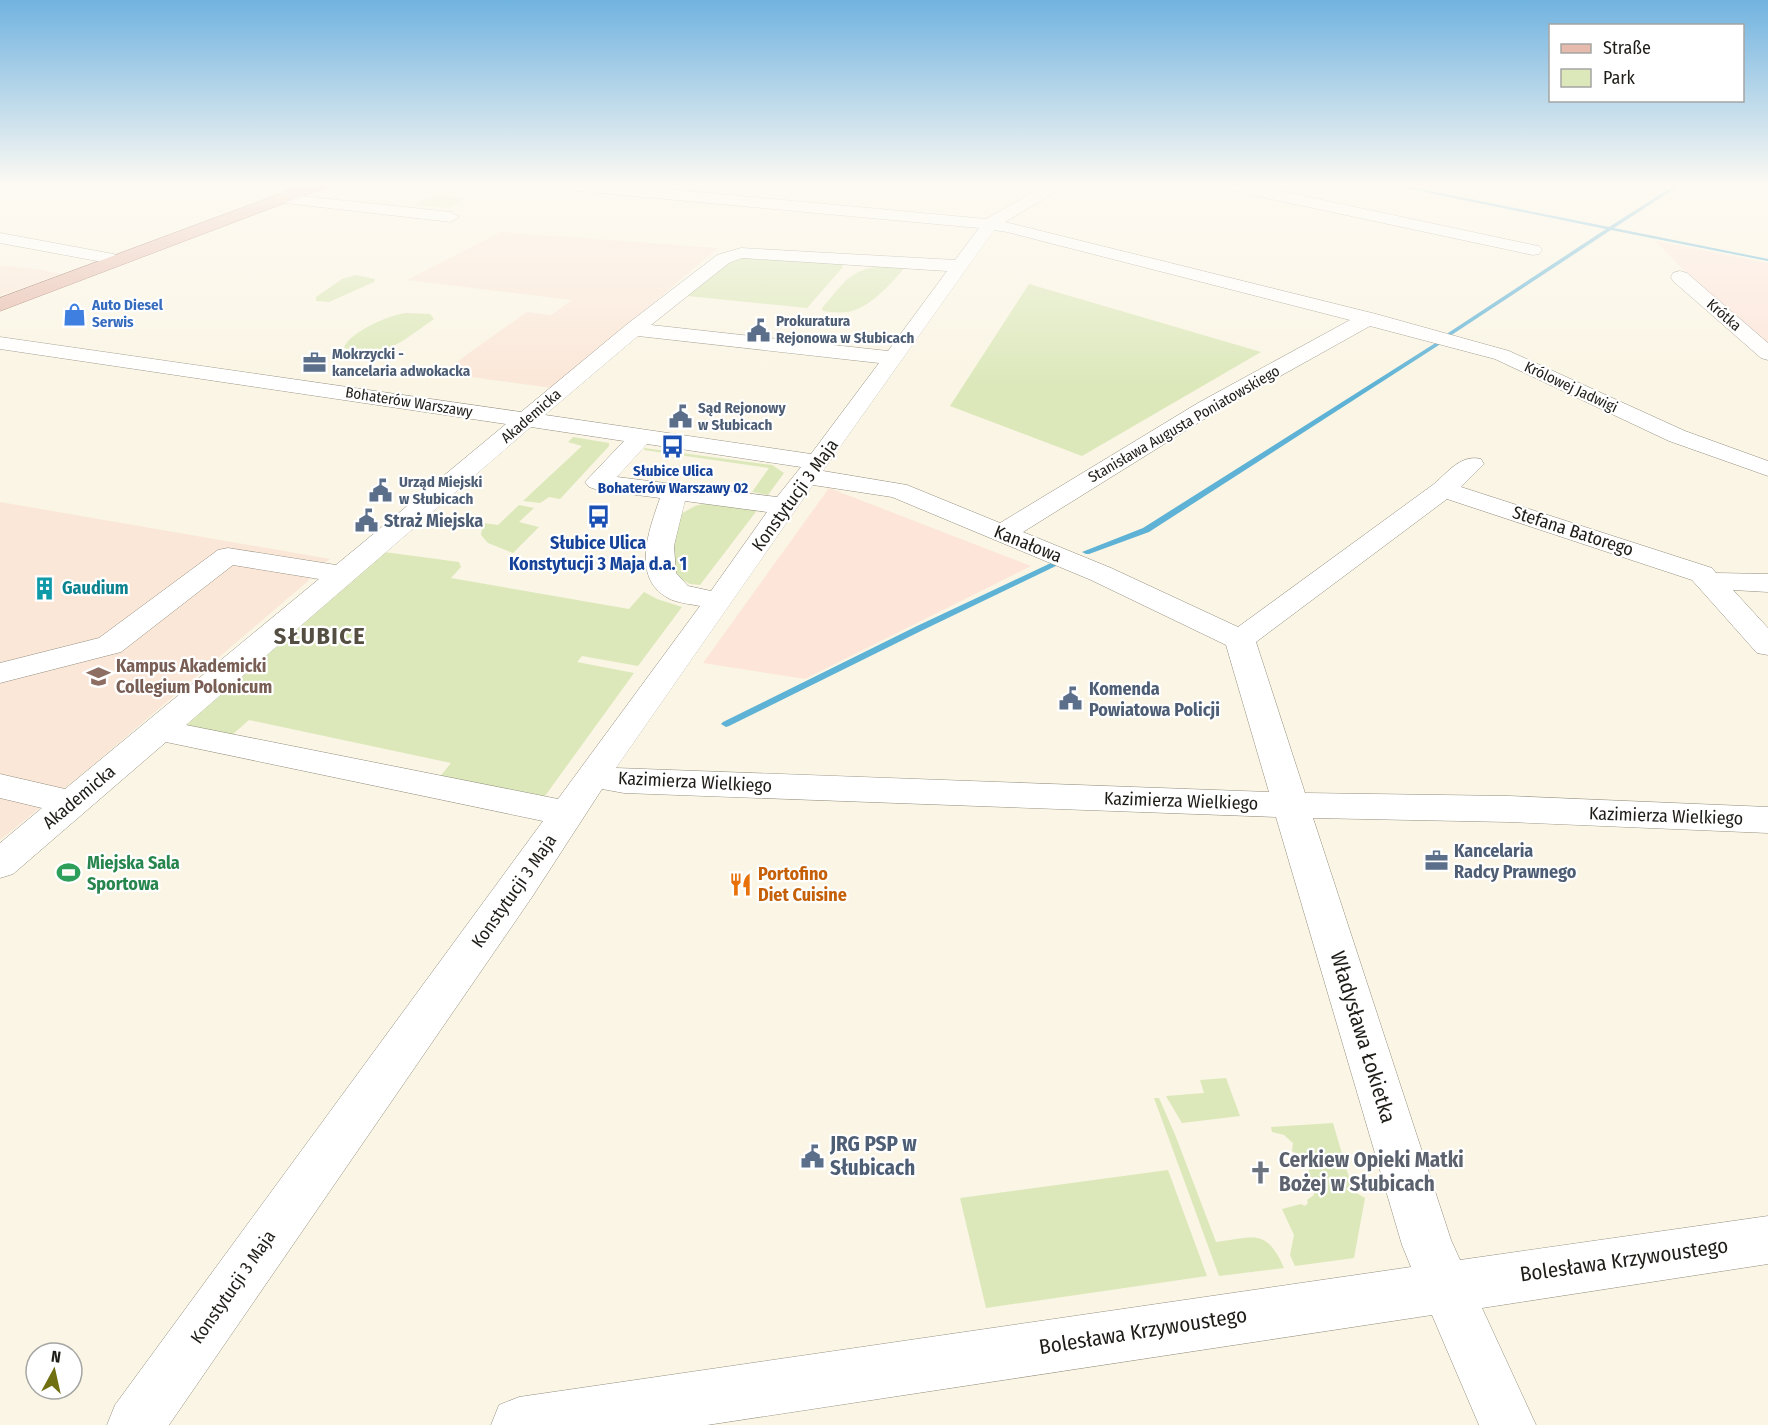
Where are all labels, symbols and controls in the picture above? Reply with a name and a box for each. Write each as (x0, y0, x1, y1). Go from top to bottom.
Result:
legend (1549, 24, 1744, 102)
text: Straße (1603, 37, 1651, 59)
text: Park (1603, 67, 1636, 89)
street label: Krótka (1703, 295, 1745, 335)
place label: Auto Diesel Serwis (91, 296, 164, 331)
shop icon: Auto Diesel Serwis (61, 301, 87, 327)
place label: Prokuratura Rejonowa w Słubicach (776, 312, 915, 347)
public building icon: Prokuratura Rejonowa w Słubicach (745, 317, 771, 343)
place label: Mokrzycki - kancelaria adwokacka (332, 345, 471, 380)
office icon: Mokrzycki - kancelaria adwokacka (301, 350, 327, 376)
street label: Królowej Jadwigi (1521, 358, 1621, 416)
street label: Stanisława Augusta Poniatowskiego (1085, 362, 1283, 486)
street label: Bohaterów Warszawy (344, 383, 474, 421)
street label: Akademicka (497, 385, 565, 447)
place label: Sąd Rejonowy w Słubicach (698, 399, 786, 434)
public building icon: Sąd Rejonowy w Słubicach (667, 404, 693, 430)
bus stop icon: Słubice Ulica Bohaterów Warszawy 02 (660, 434, 686, 460)
street label: Konstytucji 3 Maja (747, 435, 843, 555)
place label: Słubice Ulica Bohaterów Warszawy 02 (598, 462, 748, 497)
place label: Urząd Miejski w Słubicach (399, 473, 482, 508)
public building icon: Urząd Miejski w Słubicach (368, 478, 394, 504)
street label: Stefana Batorego (1510, 501, 1636, 561)
bus stop icon: Słubice Ulica Konstytucji 3 Maja d.a. 1 (585, 504, 611, 530)
public building icon: Straż Miejska (353, 508, 379, 534)
place label: Straż Miejska (384, 510, 483, 532)
street label: Kanałowa (991, 520, 1065, 568)
place label: Słubice Ulica Konstytucji 3 Maja d.a. 1 (509, 532, 687, 575)
building icon: Gaudium (31, 575, 57, 601)
place label: Gaudium (62, 577, 128, 599)
district label: SŁUBICE (274, 622, 366, 650)
place label: Kampus Akademicki Collegium Polonicum (116, 655, 272, 698)
school or university icon: Kampus Akademicki Collegium Polonicum (85, 663, 111, 689)
place label: Komenda Powiatowa Policji (1089, 678, 1220, 721)
public building icon: Komenda Powiatowa Policji (1058, 686, 1084, 712)
street label: Akademicka (38, 760, 120, 834)
street label: Kazimierza Wielkiego (617, 767, 773, 797)
street label: Kazimierza Wielkiego (1104, 787, 1258, 815)
street label: Kazimierza Wielkiego (1589, 802, 1743, 830)
street label: Konstytucji 3 Maja (467, 830, 561, 952)
place label: Kancelaria Radcy Prawnego (1454, 840, 1577, 883)
office icon: Kancelaria Radcy Prawnego (1423, 848, 1449, 874)
place label: Miejska Sala Sportowa (87, 852, 180, 895)
sports icon: Miejska Sala Sportowa (56, 860, 82, 886)
place label: Portofino Diet Cuisine (758, 863, 847, 906)
restaurant icon: Portofino Diet Cuisine (727, 871, 753, 897)
street label: Władysława Łokietka (1324, 948, 1402, 1126)
place label: JRG PSP w Słubicach (829, 1131, 917, 1181)
public building icon: JRG PSP w Słubicach (799, 1143, 825, 1169)
place label: Cerkiew Opieki Matki Bożej w Słubicach (1279, 1147, 1464, 1197)
church icon: Cerkiew Opieki Matki Bożej w Słubicach (1248, 1159, 1274, 1185)
street label: Konstytucji 3 Maja (186, 1226, 280, 1348)
street label: Bolesława Krzywoustego (1518, 1233, 1730, 1287)
street label: Bolesława Krzywoustego (1037, 1302, 1249, 1360)
north arrow (24, 1341, 84, 1401)
text: N (50, 1347, 62, 1367)

